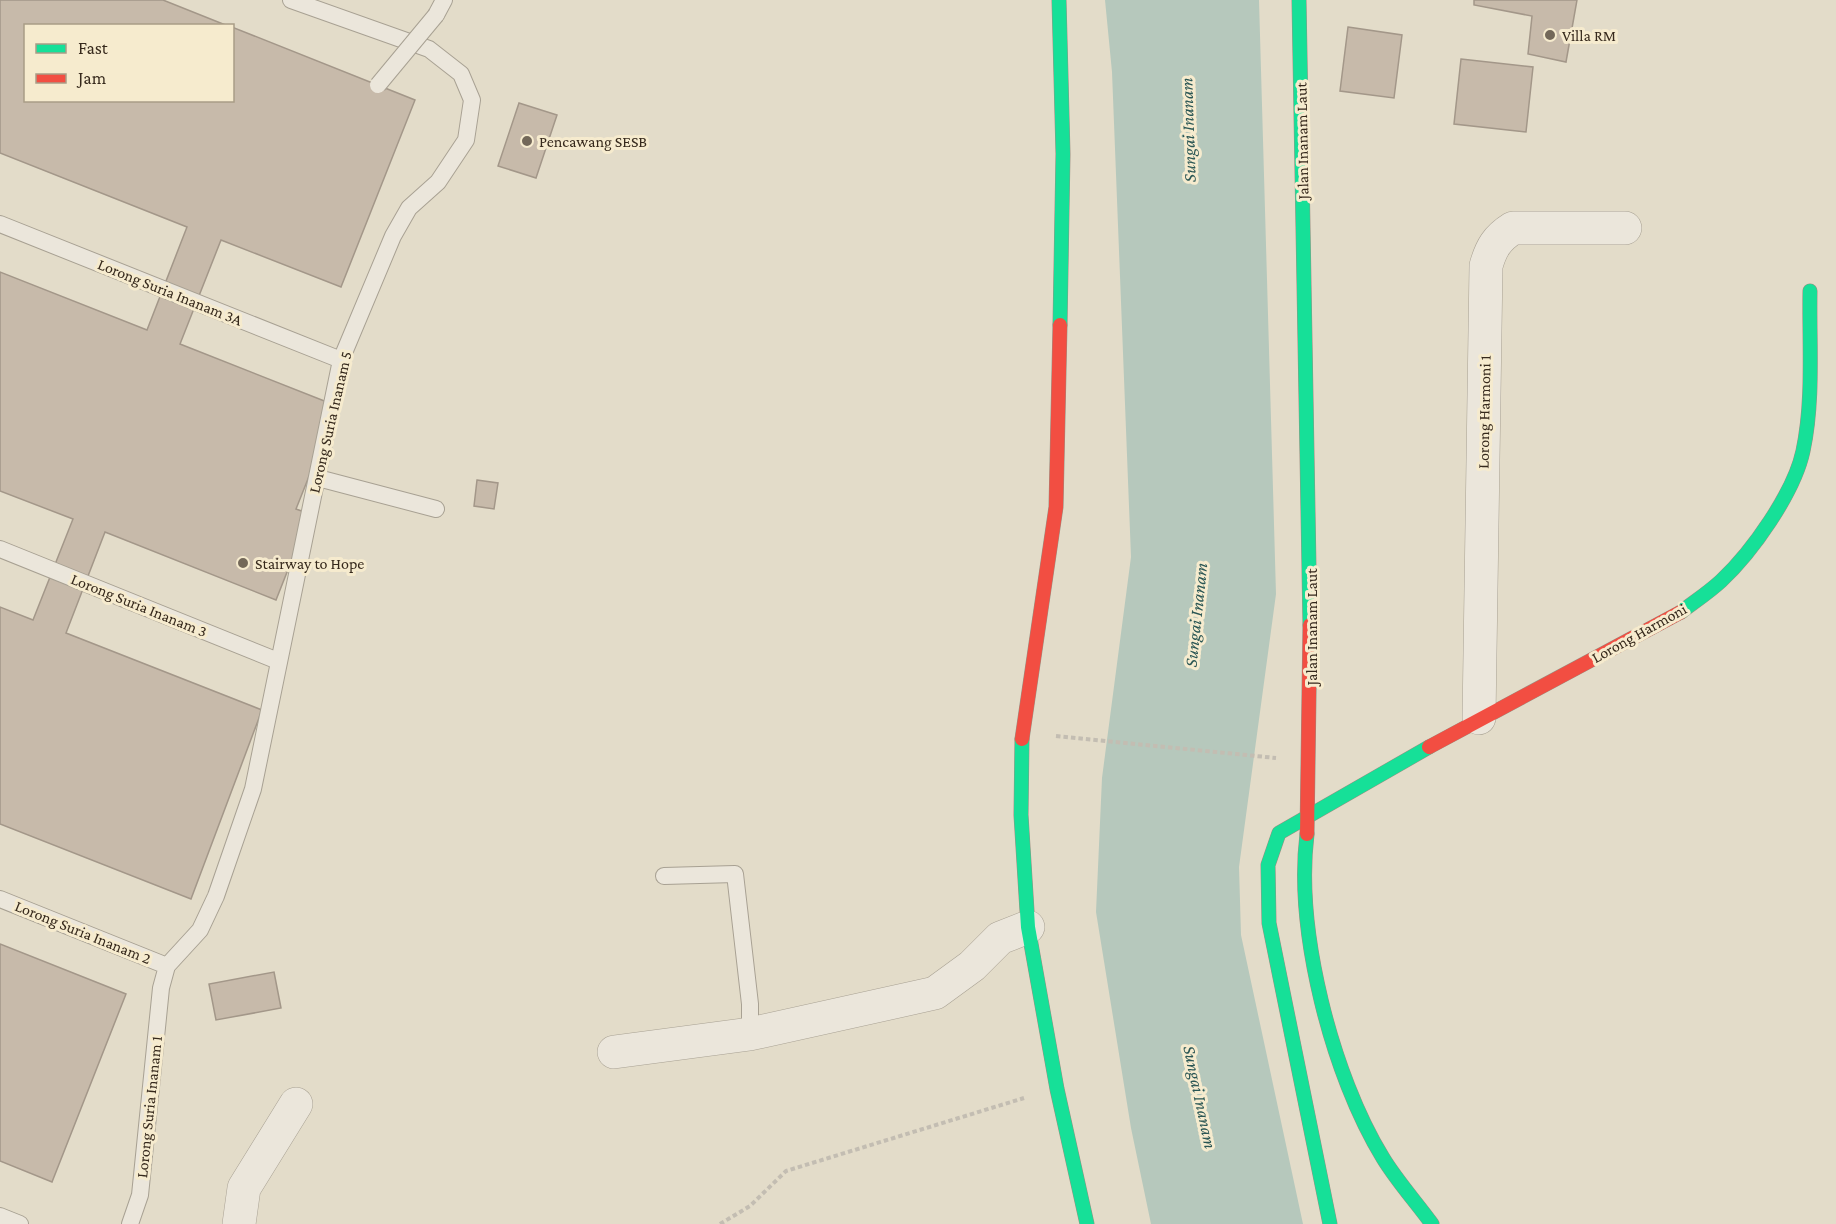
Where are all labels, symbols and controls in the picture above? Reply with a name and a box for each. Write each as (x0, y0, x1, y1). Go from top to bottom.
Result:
legend (24, 24, 234, 102)
place label: Villa RM (1562, 27, 1616, 44)
marker: Villa RM (1543, 28, 1557, 42)
text: Fast (78, 38, 109, 58)
text: Jam (76, 68, 107, 88)
water label: Sungai Inanam (1176, 77, 1200, 183)
street label: Jalan Inanam Laut (1292, 82, 1313, 202)
place label: Pencawang SESB (539, 133, 647, 151)
marker: Pencawang SESB (520, 134, 534, 148)
street label: Lorong Suria Inanam 3A (95, 255, 245, 330)
street label: Lorong Suria Inanam 5 (305, 349, 356, 495)
street label: Lorong Harmoni 1 (1475, 355, 1494, 469)
place label: Stairway to Hope (255, 555, 364, 573)
marker: Stairway to Hope (236, 556, 250, 570)
water label: Sungai Inanam (1181, 562, 1211, 668)
street label: Jalan Inanam Laut (1303, 568, 1321, 688)
street label: Lorong Suria Inanam 3 (68, 570, 209, 641)
street label: Lorong Harmoni (1589, 600, 1690, 667)
street label: Lorong Suria Inanam 2 (12, 897, 154, 968)
street label: Lorong Suria Inanam 1 (133, 1035, 166, 1179)
water label: Sungai Inanam (1179, 1044, 1221, 1150)

